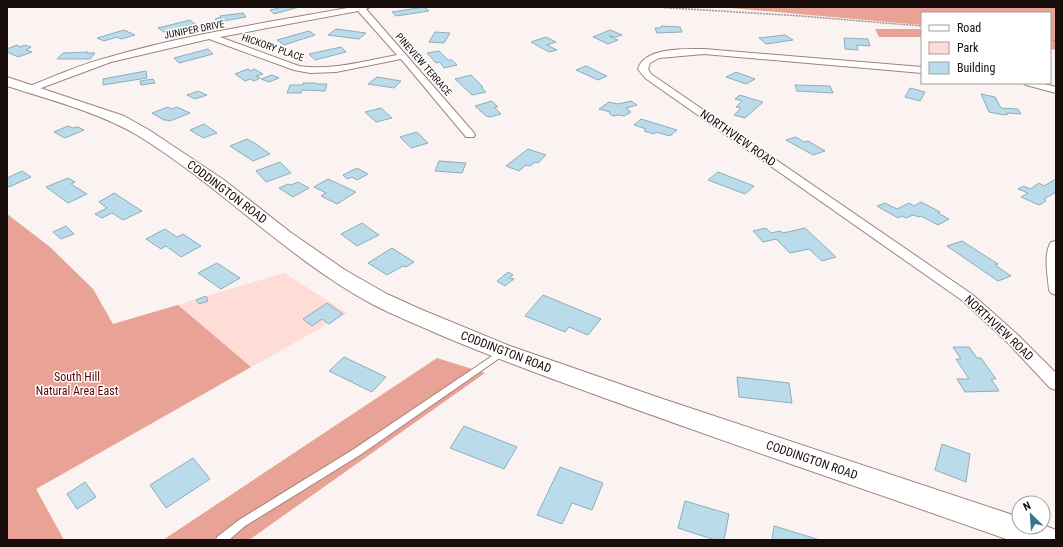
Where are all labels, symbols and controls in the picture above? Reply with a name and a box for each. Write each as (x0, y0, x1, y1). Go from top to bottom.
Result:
legend (921, 12, 1051, 84)
street label: JUNIPER DRIVE (163, 18, 225, 41)
text: Road (957, 21, 981, 35)
street label: PINEVIEW TERRACE (394, 31, 454, 98)
street label: HICKORY PLACE (240, 32, 305, 63)
text: Park (957, 41, 979, 55)
text: Building (957, 61, 995, 75)
street label: NORTHVIEW ROAD (698, 107, 779, 169)
street label: CODDINGTON ROAD (184, 158, 270, 227)
street label: NORTHVIEW ROAD (962, 293, 1036, 364)
street label: CODDINGTON ROAD (459, 328, 553, 376)
park label: South Hill Natural Area East (36, 370, 119, 398)
street label: CODDINGTON ROAD (764, 438, 860, 482)
north arrow (1011, 495, 1051, 535)
text: N (1021, 499, 1033, 514)

